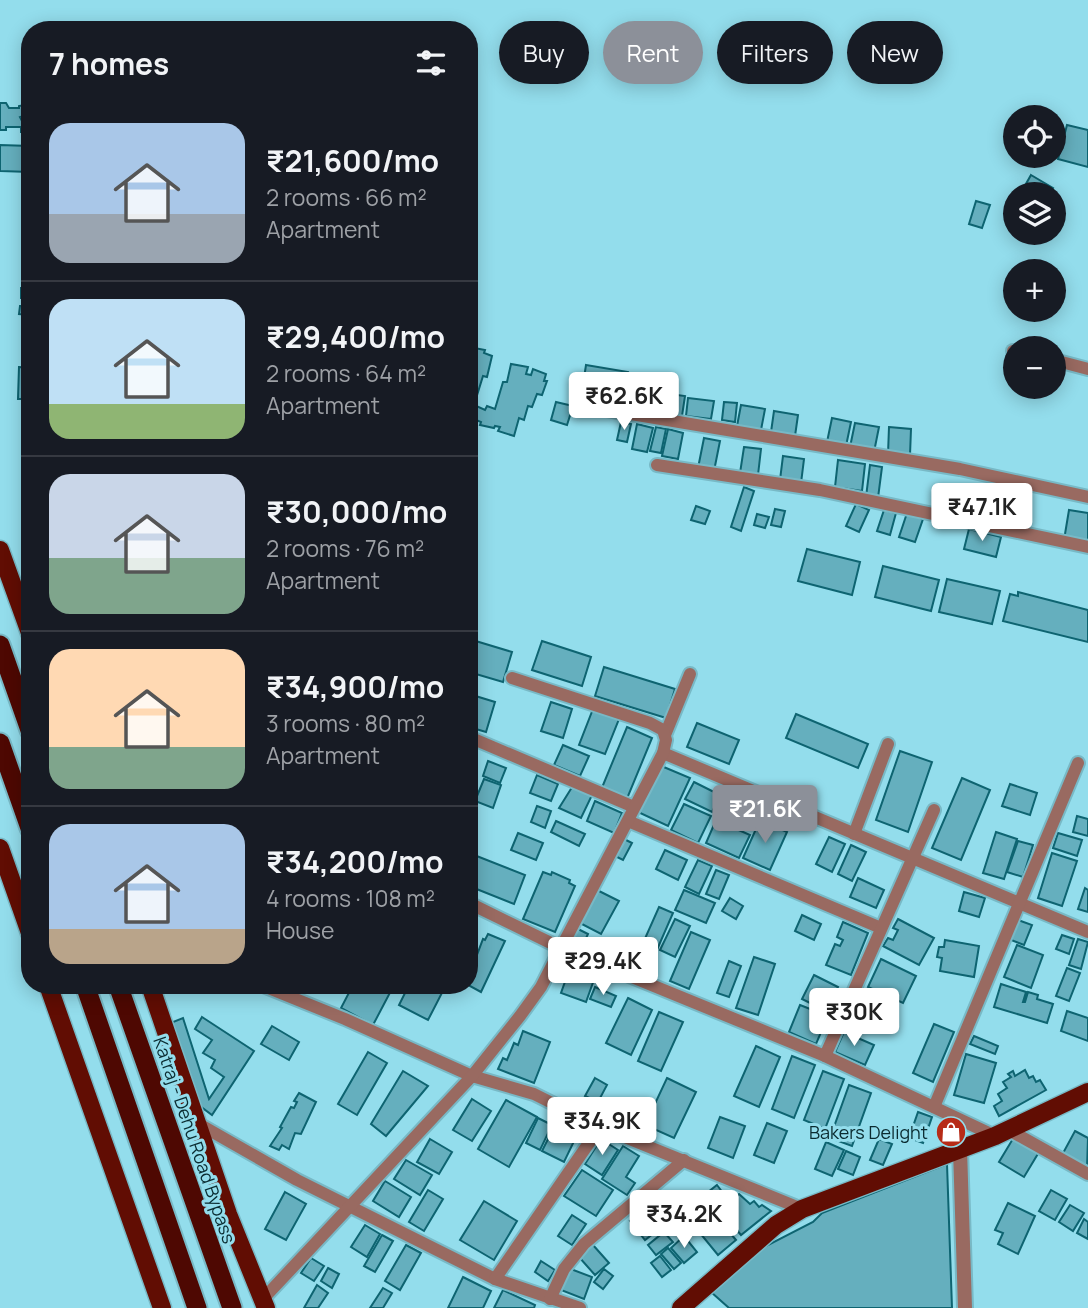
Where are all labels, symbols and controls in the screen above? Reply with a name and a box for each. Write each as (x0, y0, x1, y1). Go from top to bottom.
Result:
chip: Buy (499, 21, 589, 84)
chip: Rent (603, 21, 703, 84)
chip: Filters (717, 21, 833, 84)
chip: New (847, 21, 943, 84)
text: 7 homes (49, 43, 169, 84)
icon: filters (412, 44, 450, 82)
map controls (1003, 105, 1066, 399)
button: locate (1003, 105, 1066, 168)
text: ₹21,600/mo (266, 140, 439, 181)
icon: home (105, 151, 189, 235)
text: 2 rooms · 66 m² (266, 181, 427, 213)
button: layers (1003, 182, 1066, 245)
text: Apartment (266, 213, 380, 245)
button: + (1003, 259, 1066, 322)
text: ₹29,400/mo (266, 316, 445, 357)
icon: home (105, 327, 189, 411)
button: − (1003, 336, 1066, 399)
text: 2 rooms · 64 m² (266, 357, 426, 389)
pin: ₹62.6K (567, 372, 681, 432)
text: ₹62.6K (585, 379, 663, 411)
text: Apartment (266, 389, 380, 421)
pin: ₹47.1K (925, 484, 1039, 543)
text: ₹47.1K (947, 490, 1017, 522)
text: ₹30,000/mo (266, 491, 447, 532)
icon: home (105, 502, 189, 586)
text: 2 rooms · 76 m² (266, 532, 424, 564)
text: Apartment (266, 564, 380, 596)
text: ₹34,900/mo (266, 666, 444, 707)
icon: home (105, 677, 189, 761)
text: 3 rooms · 80 m² (266, 707, 425, 739)
text: Apartment (266, 739, 380, 771)
pin: ₹21.6K (708, 786, 822, 845)
text: ₹21.6K (728, 792, 802, 824)
text: ₹34,200/mo (266, 841, 443, 882)
icon: home (105, 852, 189, 936)
text: 4 rooms · 108 m² (266, 882, 435, 914)
text: House (266, 914, 335, 946)
pin: ₹29.4K (546, 937, 660, 997)
text: ₹29.4K (564, 944, 642, 976)
pin: ₹30K (813, 988, 895, 1048)
text: ₹30K (825, 995, 883, 1027)
street label: Katraj - Dehu Road Bypass (148, 1033, 242, 1247)
pin: ₹34.9K (545, 1098, 659, 1157)
text: ₹34.9K (563, 1104, 641, 1136)
shop icon: Bakers Delight (934, 1115, 968, 1149)
place label: Bakers Delight (809, 1120, 928, 1144)
pin: ₹34.2K (627, 1190, 741, 1250)
text: ₹34.2K (646, 1197, 722, 1229)

